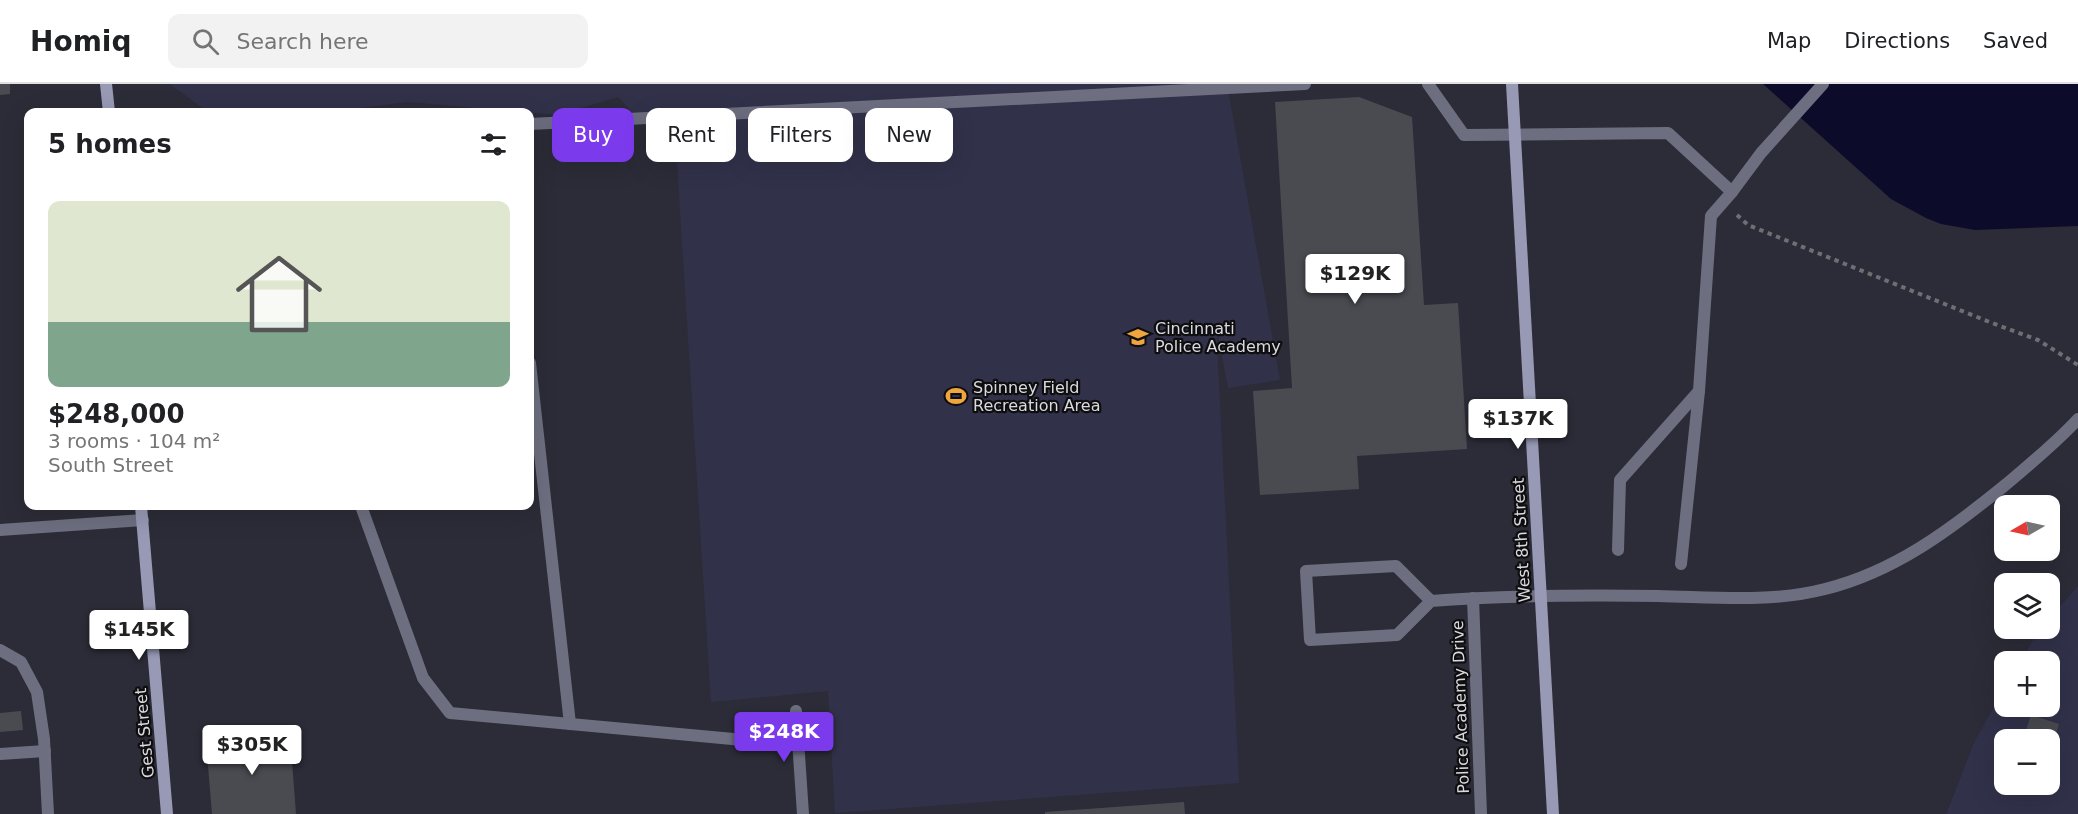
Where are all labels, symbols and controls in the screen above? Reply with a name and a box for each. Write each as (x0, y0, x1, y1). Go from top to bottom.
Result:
search box (168, 14, 588, 68)
text: Homiq (30, 25, 132, 58)
icon: search (189, 25, 222, 58)
text: Search here (237, 29, 369, 54)
text: Map (1767, 29, 1811, 53)
text: Directions (1844, 29, 1950, 53)
text: Saved (1983, 29, 2048, 53)
chip: Buy (552, 108, 634, 162)
chip: Rent (646, 108, 736, 162)
chip: Filters (748, 108, 853, 162)
chip: New (865, 108, 953, 162)
icon: filters (477, 128, 510, 161)
text: 5 homes (48, 129, 172, 159)
icon: home (225, 240, 333, 348)
pin: $129K (1313, 254, 1397, 305)
text: $129K (1319, 261, 1391, 285)
place label: Cincinnati Police Academy (1155, 319, 1281, 356)
school or university icon: Cincinnati Police Academy (1126, 325, 1150, 349)
place label: Spinney Field Recreation Area (973, 378, 1100, 415)
sports icon: Spinney Field Recreation Area (944, 384, 968, 408)
text: $248,000 (48, 399, 185, 429)
pin: $137K (1476, 399, 1560, 450)
text: $137K (1482, 406, 1554, 430)
text: 3 rooms · 104 m² (48, 429, 220, 453)
text: South Street (48, 453, 173, 477)
street label: West 8th Street (1509, 477, 1534, 603)
north arrow (1994, 495, 2060, 561)
map controls (1994, 495, 2060, 795)
button: layers (1994, 573, 2060, 639)
pin: $145K (97, 610, 181, 661)
text: $145K (103, 617, 175, 641)
street label: Police Academy Drive (1448, 620, 1473, 794)
button: + (1994, 651, 2060, 717)
street label: Gest Street (131, 687, 158, 779)
pin: $248K (742, 712, 826, 763)
text: $248K (748, 719, 820, 743)
pin: $305K (210, 725, 294, 776)
button: − (1994, 729, 2060, 795)
text: $305K (216, 732, 288, 756)

